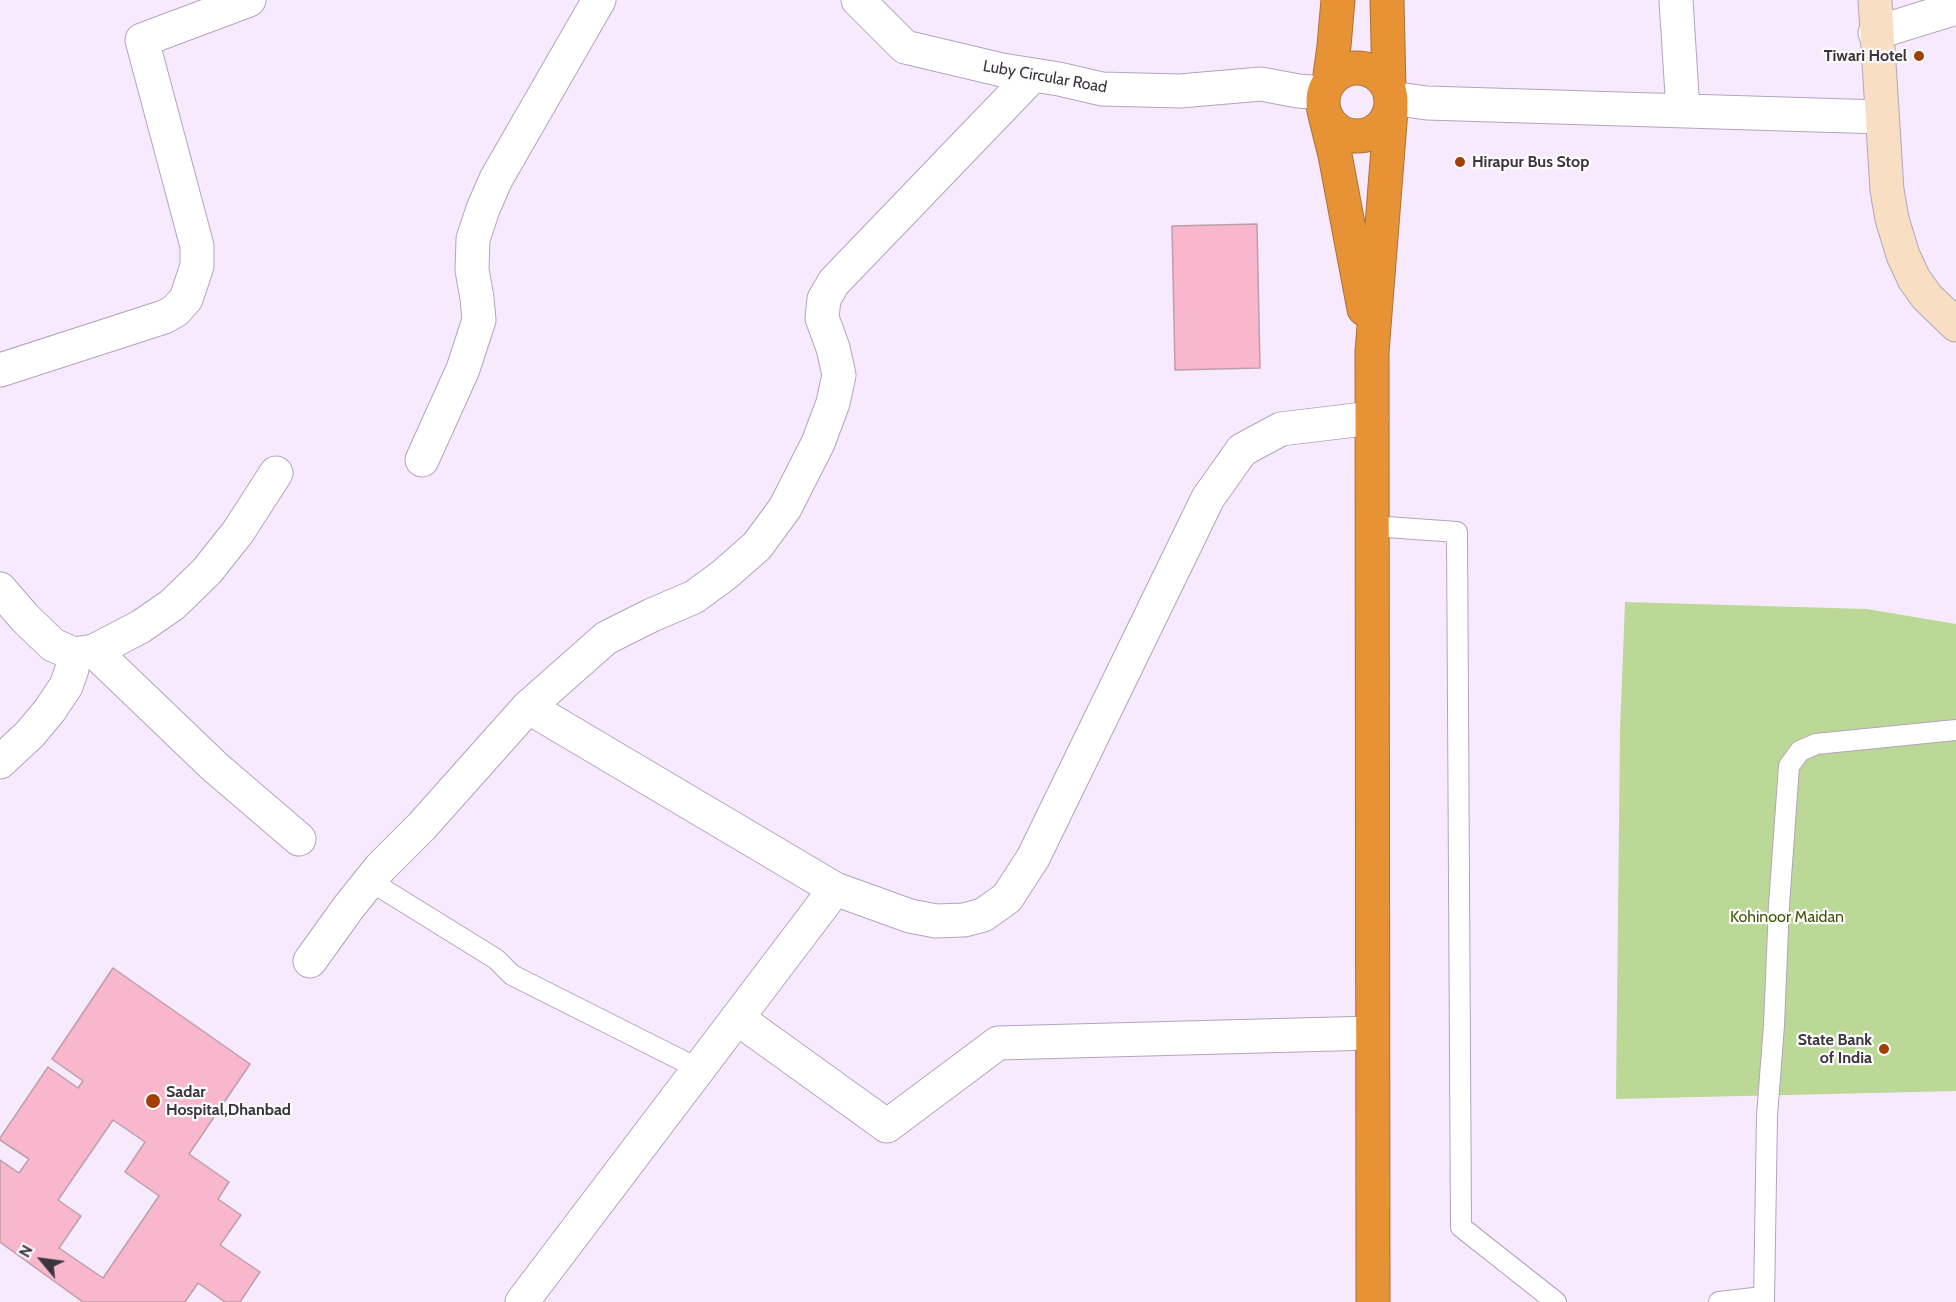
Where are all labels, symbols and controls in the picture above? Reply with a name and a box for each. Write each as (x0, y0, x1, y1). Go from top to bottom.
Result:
place label: Tiwari Hotel (1824, 46, 1907, 66)
marker: Tiwari Hotel (1912, 49, 1926, 63)
street label: Luby Circular Road (981, 57, 1109, 97)
place label: Hirapur Bus Stop (1472, 152, 1589, 172)
marker: Hirapur Bus Stop (1453, 155, 1467, 169)
park label: Kohinoor Maidan (1730, 907, 1844, 927)
place label: State Bank of India (1798, 1030, 1872, 1068)
marker: State Bank of India (1877, 1042, 1891, 1056)
place label: Sadar Hospital,Dhanbad (166, 1082, 291, 1120)
marker: Sadar Hospital,Dhanbad (144, 1092, 162, 1110)
north arrow (12, 1230, 72, 1290)
text: N (15, 1241, 37, 1261)

